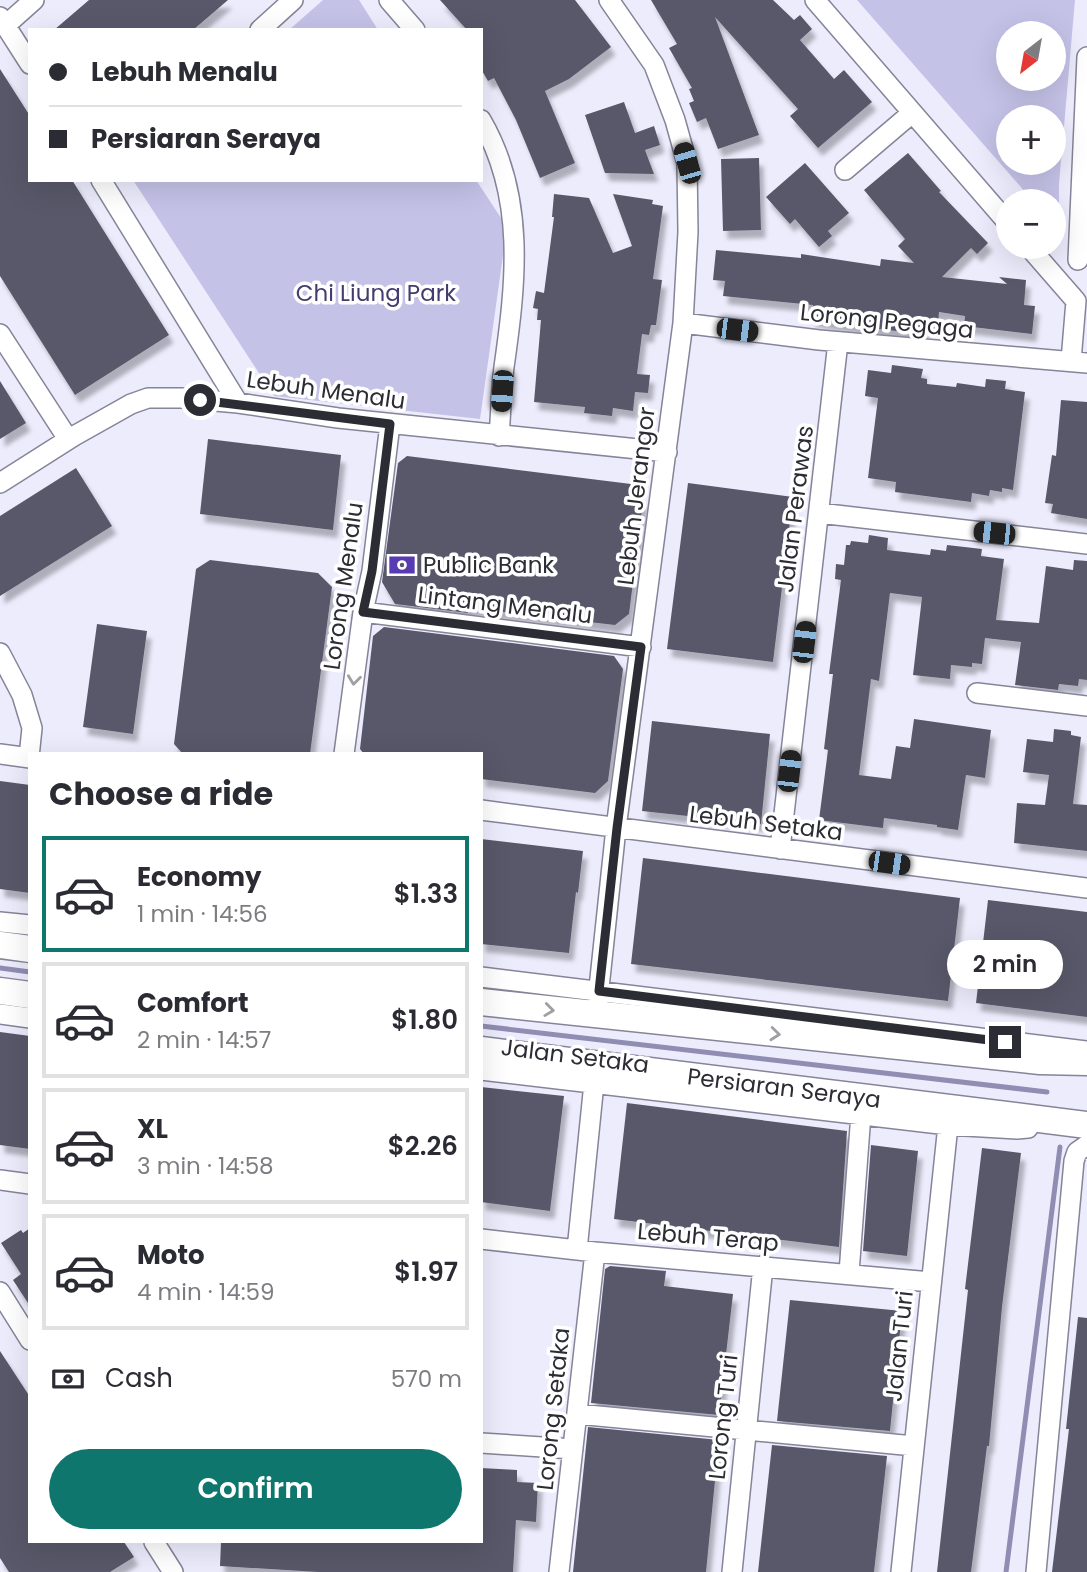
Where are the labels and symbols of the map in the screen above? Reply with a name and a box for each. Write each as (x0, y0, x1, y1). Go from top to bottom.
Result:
north arrow (996, 21, 1066, 91)
car (672, 140, 703, 186)
park label: Chi Liung Park (296, 277, 456, 309)
street label: Lorong Pegaga (799, 296, 975, 346)
car (715, 317, 760, 343)
street label: Lebuh Menalu (245, 363, 407, 417)
car (491, 369, 514, 413)
route start (184, 384, 216, 416)
street label: Lebuh Jerangor (609, 405, 663, 587)
street label: Jalan Perawas (769, 424, 821, 594)
street label: Lorong Menalu (315, 500, 371, 672)
car (973, 520, 1016, 546)
place label: Public Bank (423, 549, 554, 581)
bank icon: Public Bank (387, 550, 417, 580)
street label: Lintang Menalu (416, 578, 594, 632)
car (792, 620, 817, 664)
one-way arrow (347, 674, 362, 686)
car (777, 749, 802, 793)
street label: Lebuh Setaka (687, 798, 845, 848)
car (867, 850, 912, 876)
callout: 2 min (947, 940, 1063, 990)
one-way arrow (543, 1003, 555, 1018)
one-way arrow (770, 1026, 781, 1041)
route end (989, 1026, 1021, 1058)
street label: Jalan Setaka (499, 1031, 651, 1081)
street label: Persiaran Seraya (685, 1060, 883, 1116)
street label: Lebuh Terap (636, 1215, 780, 1259)
street label: Jalan Turi (877, 1289, 921, 1403)
street label: Lorong Setaka (529, 1326, 577, 1492)
street label: Lorong Turi (701, 1353, 745, 1481)

